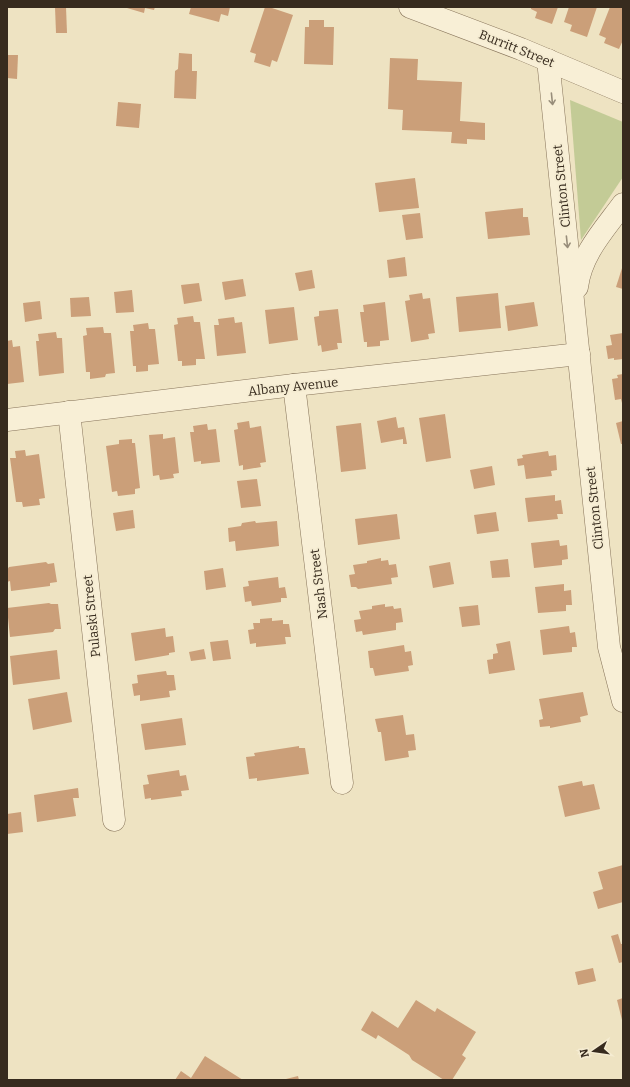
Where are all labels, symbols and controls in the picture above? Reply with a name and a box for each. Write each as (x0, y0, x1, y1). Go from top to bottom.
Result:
street label: Burritt Street (477, 27, 557, 71)
one-way arrow (549, 92, 556, 105)
street label: Clinton Street (550, 143, 573, 228)
one-way arrow (563, 235, 571, 248)
street label: Albany Avenue (247, 374, 339, 399)
street label: Clinton Street (583, 465, 606, 550)
street label: Nash Street (307, 548, 330, 620)
street label: Pulaski Street (80, 574, 103, 658)
north arrow (574, 1031, 614, 1071)
text: N (577, 1047, 592, 1059)

